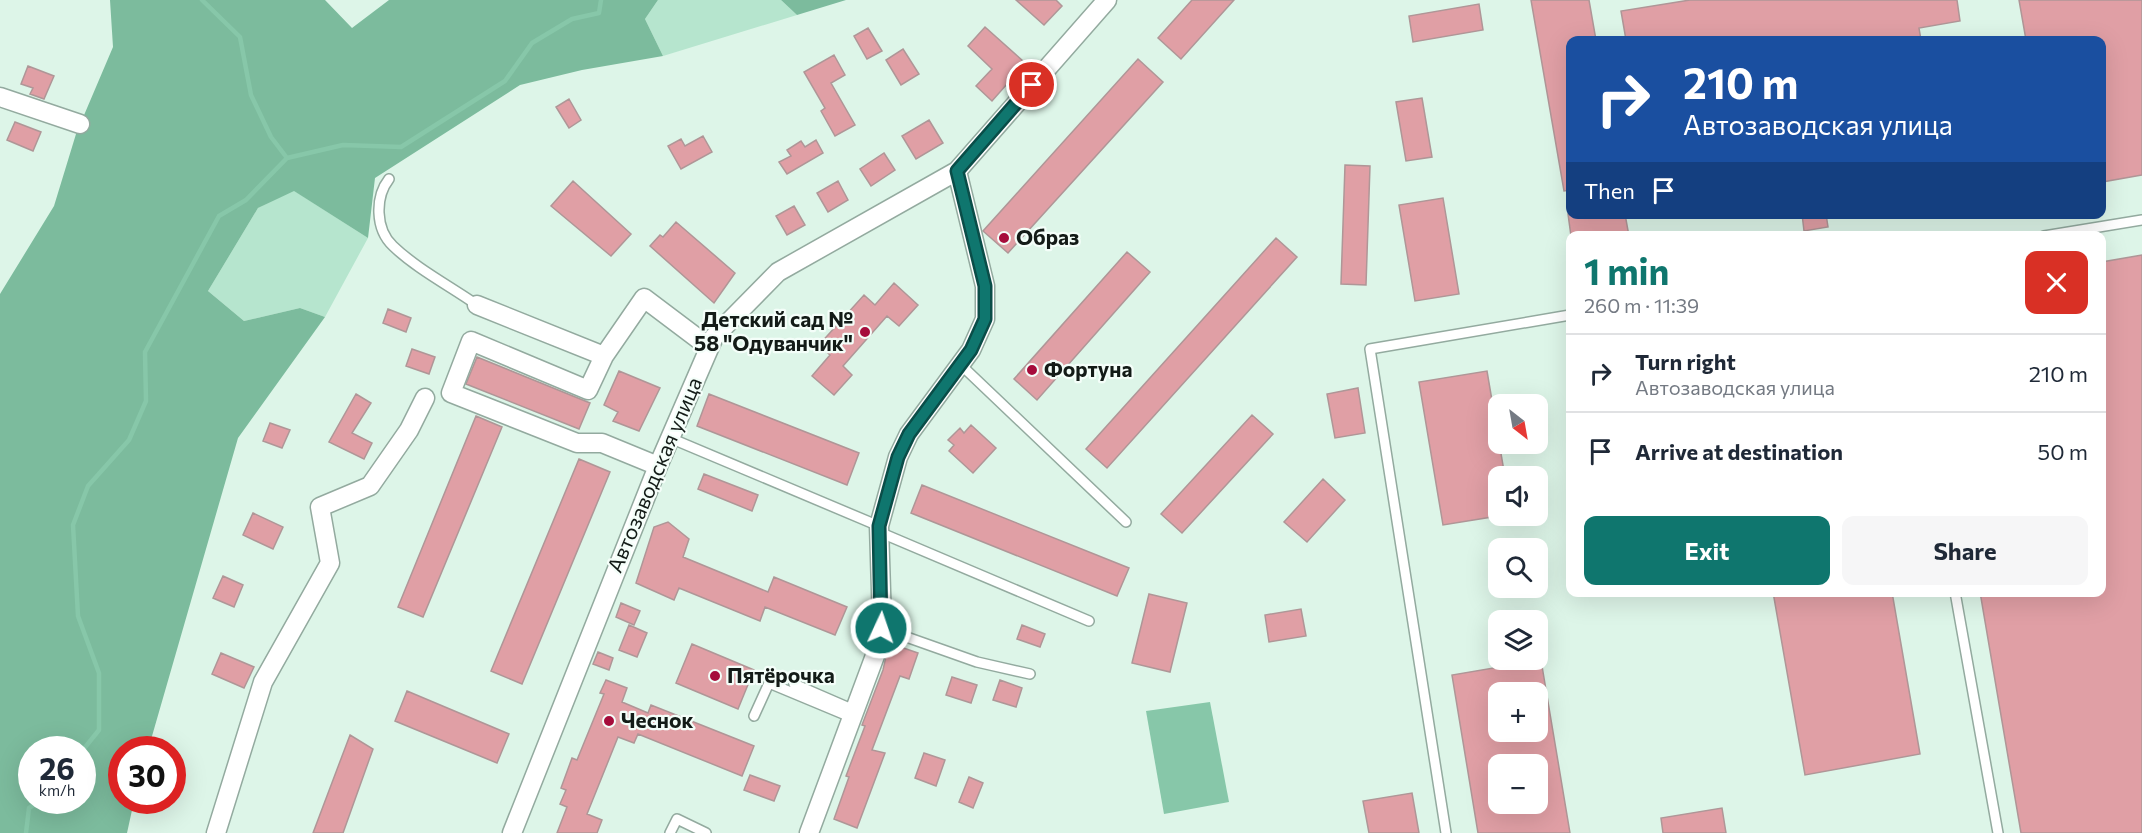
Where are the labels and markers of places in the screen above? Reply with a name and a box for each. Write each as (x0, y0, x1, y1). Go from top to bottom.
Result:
pin (1006, 59, 1057, 110)
place label: Образ (1016, 224, 1079, 249)
marker: Образ (997, 231, 1011, 245)
place label: Детский сад № 58 "Одуванчик" (694, 306, 853, 355)
marker: Детский сад № 58 "Одуванчик" (858, 325, 872, 339)
place label: Фортуна (1044, 356, 1132, 381)
marker: Фортуна (1025, 363, 1039, 377)
place label: Пятёрочка (727, 662, 835, 687)
marker: Пятёрочка (708, 669, 722, 683)
place label: Чеснок (621, 707, 694, 732)
marker: Чеснок (602, 714, 616, 728)

